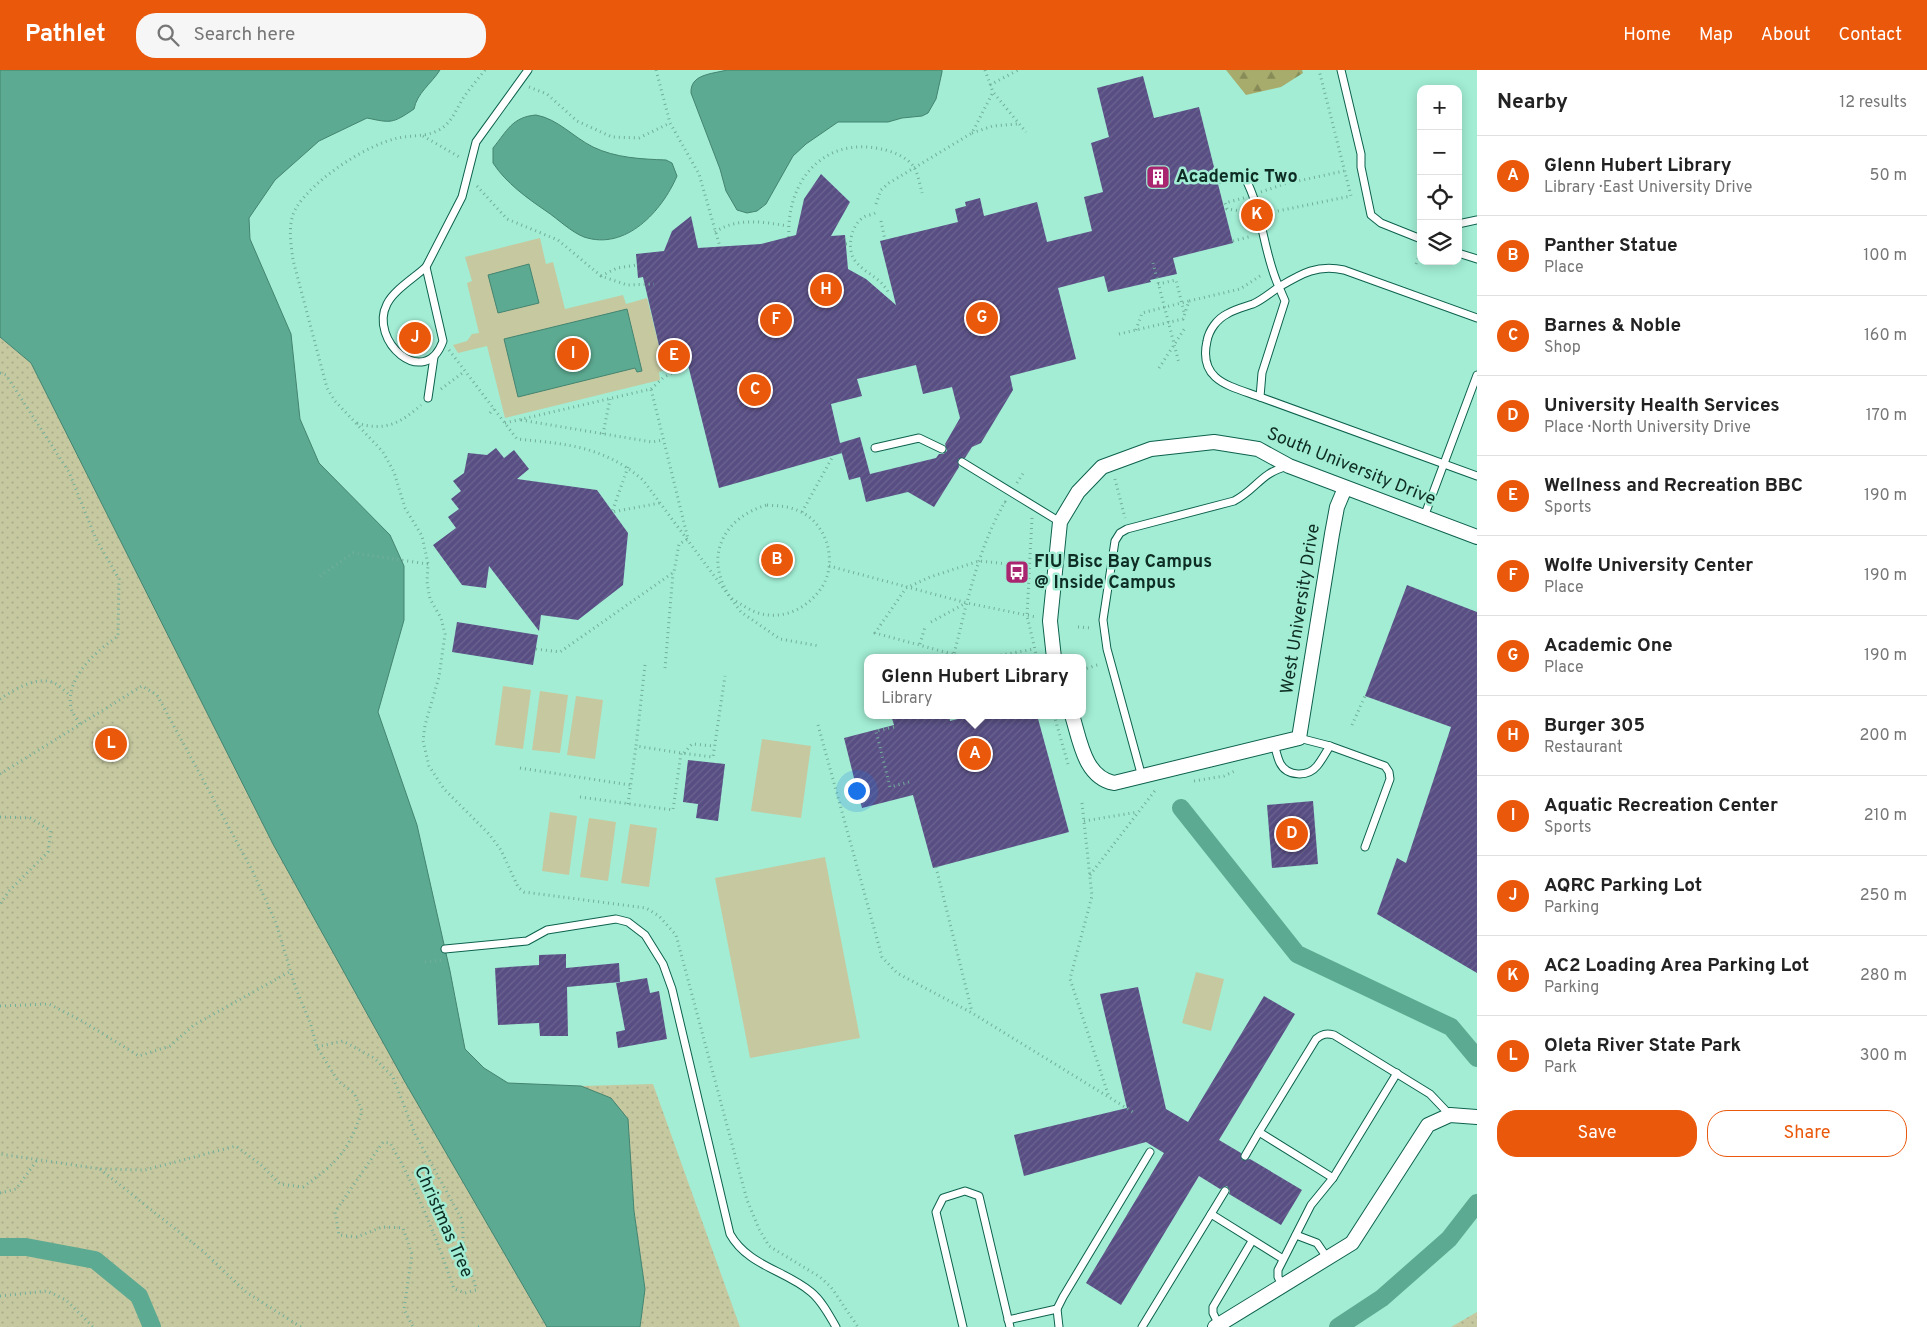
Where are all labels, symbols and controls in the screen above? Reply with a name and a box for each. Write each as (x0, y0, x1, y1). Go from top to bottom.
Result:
search box (136, 13, 486, 58)
text: Pathlet (25, 20, 106, 50)
icon: search (154, 21, 182, 49)
text: Search here (194, 23, 295, 47)
text: Home (1623, 24, 1671, 47)
text: Map (1699, 24, 1733, 47)
text: About (1761, 24, 1810, 47)
text: Contact (1838, 24, 1902, 47)
map controls (1417, 85, 1462, 265)
button: + (1417, 85, 1462, 130)
text: Nearby (1497, 89, 1568, 116)
text: 12 results (1839, 93, 1907, 113)
button: − (1417, 130, 1462, 175)
text: Glenn Hubert Library (1544, 154, 1732, 178)
building icon: Academic Two (1145, 164, 1171, 190)
place label: Academic Two (1176, 166, 1298, 189)
text: A (1507, 166, 1519, 186)
text: 50 m (1870, 166, 1907, 186)
button: locate (1417, 175, 1462, 220)
text: Library · East University Drive (1544, 178, 1752, 198)
pin: K (1241, 196, 1273, 234)
button: layers (1417, 220, 1462, 265)
text: Panther Statue (1544, 234, 1678, 258)
text: B (1507, 246, 1519, 266)
text: 100 m (1863, 246, 1907, 266)
text: Place (1544, 258, 1584, 278)
pin: H (810, 271, 842, 309)
pin: G (966, 299, 998, 337)
pin: F (760, 301, 792, 339)
text: Barnes & Noble (1544, 314, 1681, 338)
pin: J (399, 319, 431, 357)
text: C (1508, 326, 1518, 346)
text: 160 m (1864, 326, 1907, 346)
pin: I (557, 335, 589, 373)
pin: E (658, 337, 690, 375)
text: Shop (1544, 338, 1581, 358)
pin: C (739, 371, 771, 409)
text: University Health Services (1544, 394, 1780, 418)
text: D (1507, 406, 1519, 426)
text: 170 m (1866, 406, 1907, 426)
text: Place · North University Drive (1544, 418, 1751, 438)
street label: South University Drive (1263, 423, 1439, 511)
text: Wellness and Recreation BBC (1544, 474, 1803, 498)
text: E (1508, 486, 1518, 506)
text: 190 m (1864, 486, 1907, 506)
text: Sports (1544, 498, 1592, 518)
street label: West University Drive (1276, 522, 1326, 696)
pin: B (761, 541, 793, 579)
place label: FIU Bisc Bay Campus @ Inside Campus (1034, 551, 1212, 595)
text: Wolfe University Center (1544, 554, 1753, 578)
bus stop icon: FIU Bisc Bay Campus @ Inside Campus (1004, 559, 1030, 585)
text: F (1508, 566, 1518, 586)
text: 190 m (1864, 566, 1907, 586)
text: Place (1544, 578, 1584, 598)
text: Academic One (1544, 634, 1673, 658)
text: G (1508, 646, 1518, 666)
text: 190 m (1864, 646, 1907, 666)
popup (864, 654, 1086, 719)
text: Place (1544, 658, 1584, 678)
text: Glenn Hubert Library (881, 665, 1069, 689)
text: Library (881, 689, 933, 709)
text: Burger 305 (1544, 714, 1645, 738)
pin: L (95, 725, 127, 763)
text: H (1507, 726, 1519, 746)
text: 200 m (1859, 726, 1907, 746)
pin: A (959, 735, 991, 773)
text: Restaurant (1544, 738, 1623, 758)
your location (844, 778, 870, 804)
text: Aquatic Recreation Center (1544, 794, 1778, 818)
text: I (1511, 806, 1515, 826)
text: 210 m (1864, 806, 1907, 826)
pin: D (1276, 815, 1308, 853)
text: Sports (1544, 818, 1592, 838)
text: AQRC Parking Lot (1544, 874, 1702, 898)
text: J (1509, 886, 1517, 906)
text: 250 m (1860, 886, 1907, 906)
text: Parking (1544, 898, 1599, 918)
text: AC2 Loading Area Parking Lot (1544, 954, 1809, 978)
text: K (1507, 966, 1519, 986)
text: 280 m (1860, 966, 1907, 986)
text: Parking (1544, 978, 1599, 998)
text: Oleta River State Park (1544, 1034, 1741, 1058)
text: L (1508, 1046, 1518, 1066)
text: 300 m (1860, 1046, 1907, 1066)
text: Park (1544, 1058, 1577, 1078)
button: Save (1497, 1110, 1697, 1157)
button: Share (1707, 1110, 1907, 1157)
street label: Christmas Tree (408, 1163, 478, 1281)

